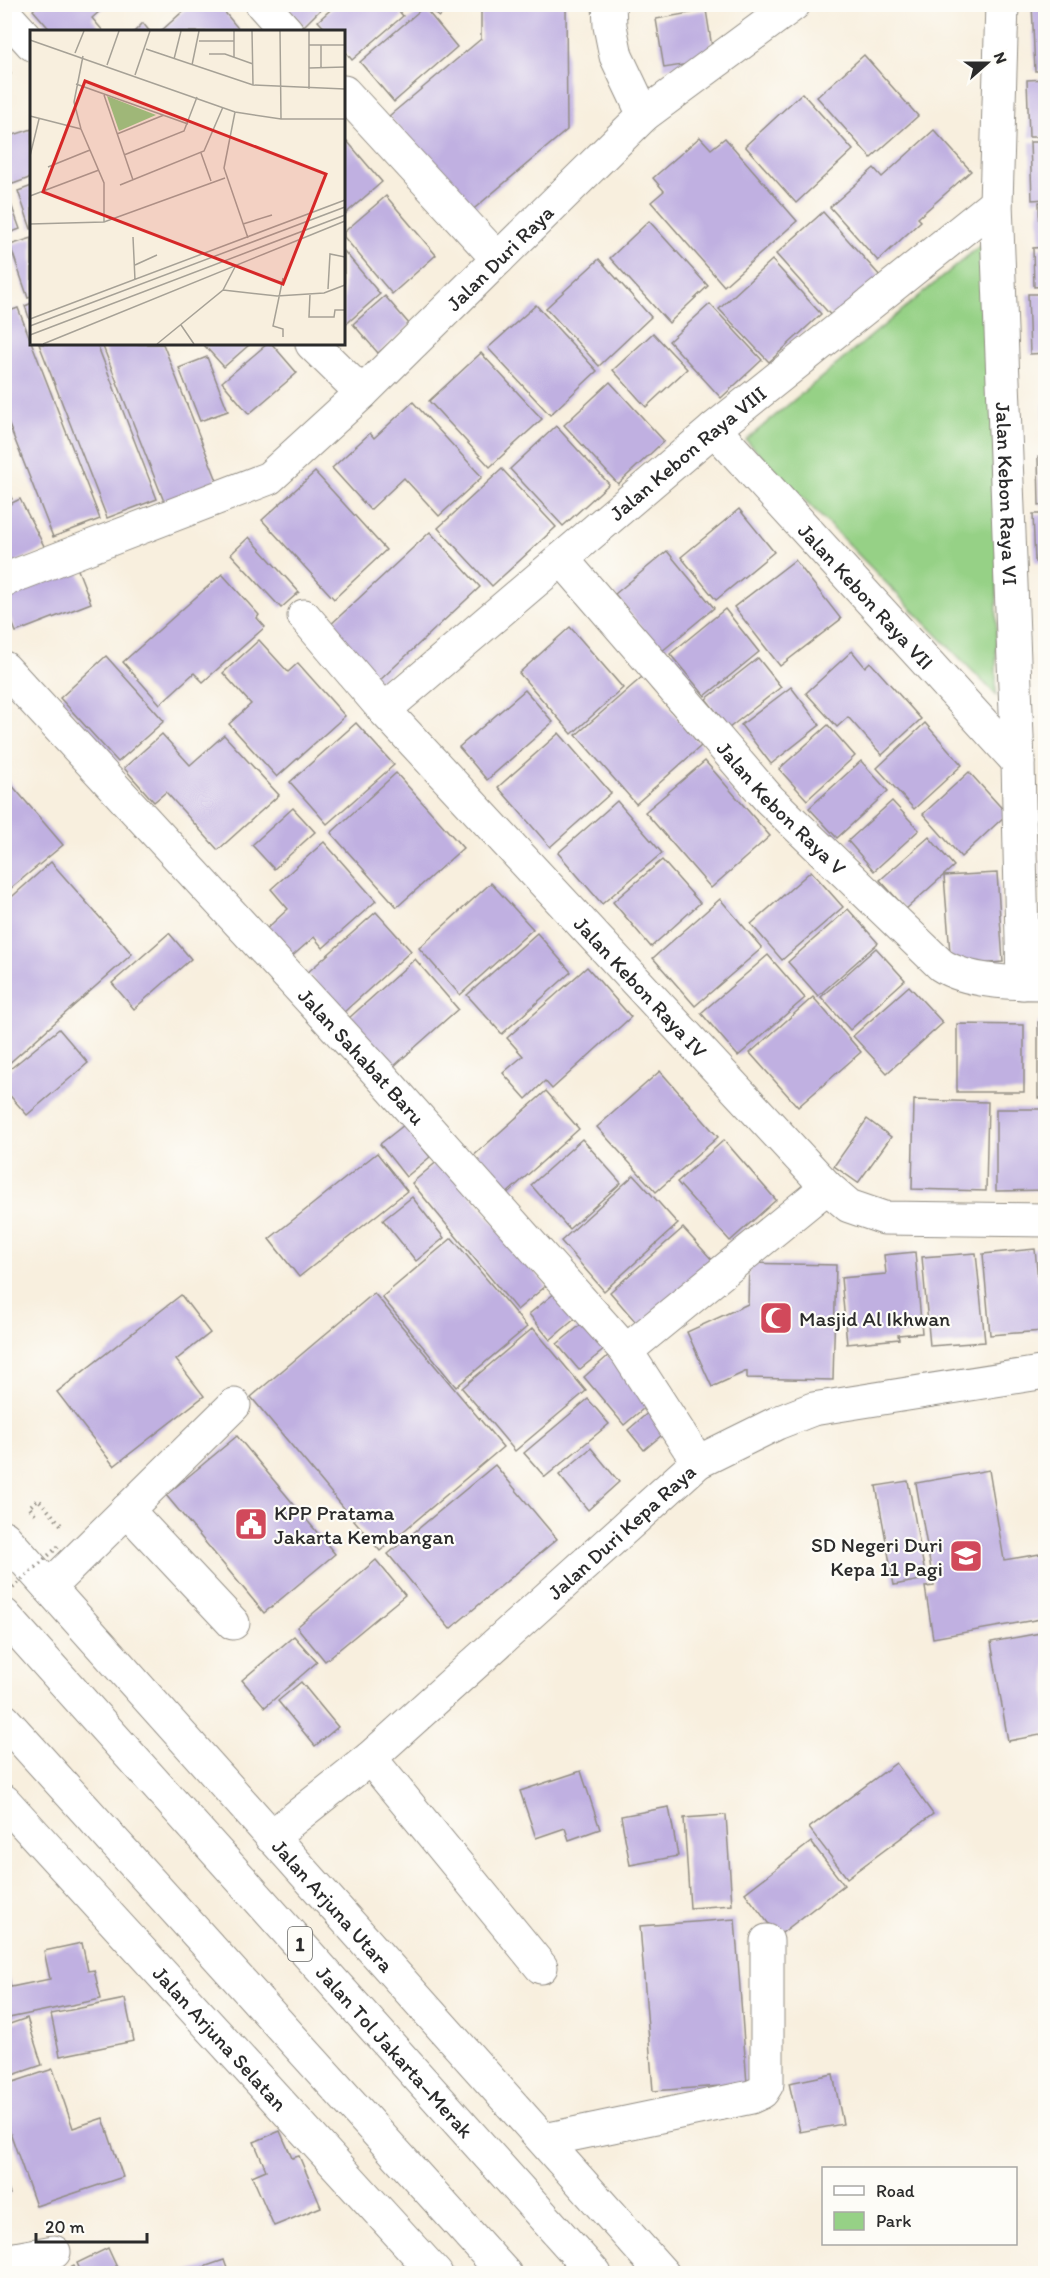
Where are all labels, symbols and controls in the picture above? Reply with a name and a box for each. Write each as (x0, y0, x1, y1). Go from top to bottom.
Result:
inset map (30, 30, 345, 345)
north arrow (957, 33, 1017, 93)
text: N (990, 49, 1011, 66)
street label: Jalan Duri Raya (441, 199, 558, 316)
street label: Jalan Kebon Raya VIII (604, 380, 771, 525)
street label: Jalan Kebon Raya VI (991, 401, 1024, 586)
street label: Jalan Kebon Raya VII (793, 518, 939, 674)
street label: Jalan Kebon Raya V (712, 736, 852, 880)
street label: Jalan Kebon Raya IV (569, 911, 713, 1063)
street label: Jalan Sahabat Baru (293, 983, 431, 1130)
mosque icon: Masjid Al Ikhwan (758, 1300, 794, 1336)
place label: Masjid Al Ikhwan (799, 1306, 950, 1331)
street label: Jalan Duri Kepa Raya (542, 1458, 700, 1604)
place label: KPP Pratama Jakarta Kembangan (274, 1500, 454, 1549)
public building icon: KPP Pratama Jakarta Kembangan (233, 1506, 269, 1542)
place label: SD Negeri Duri Kepa 11 Pagi (811, 1532, 943, 1581)
school or university icon: SD Negeri Duri Kepa 11 Pagi (948, 1538, 984, 1574)
street label: Jalan Arjuna Utara (267, 1834, 399, 1977)
road number: 1 (288, 1927, 312, 1961)
street label: Jalan Arjuna Selatan (148, 1960, 293, 2116)
street label: Jalan Tol Jakarta–Merak (311, 1960, 479, 2143)
legend (822, 2167, 1017, 2245)
text: Road (876, 2180, 915, 2202)
scale bar (36, 2206, 147, 2244)
text: Park (876, 2210, 911, 2232)
text: 20 m (45, 2216, 85, 2238)

